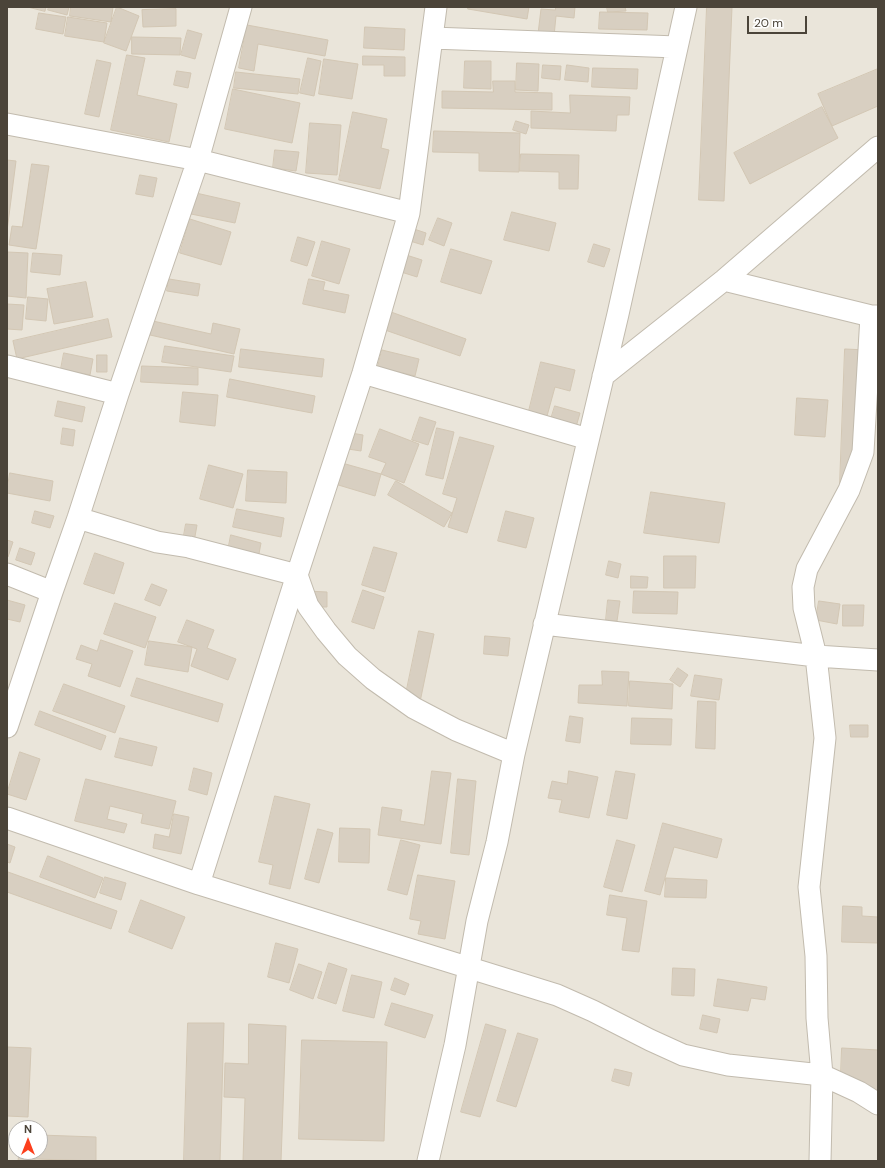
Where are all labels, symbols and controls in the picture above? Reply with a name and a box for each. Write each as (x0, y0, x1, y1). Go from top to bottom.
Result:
scale bar (749, 8, 809, 34)
text: 20 m (754, 15, 783, 31)
north arrow (8, 1120, 48, 1160)
text: N (24, 1122, 32, 1136)

